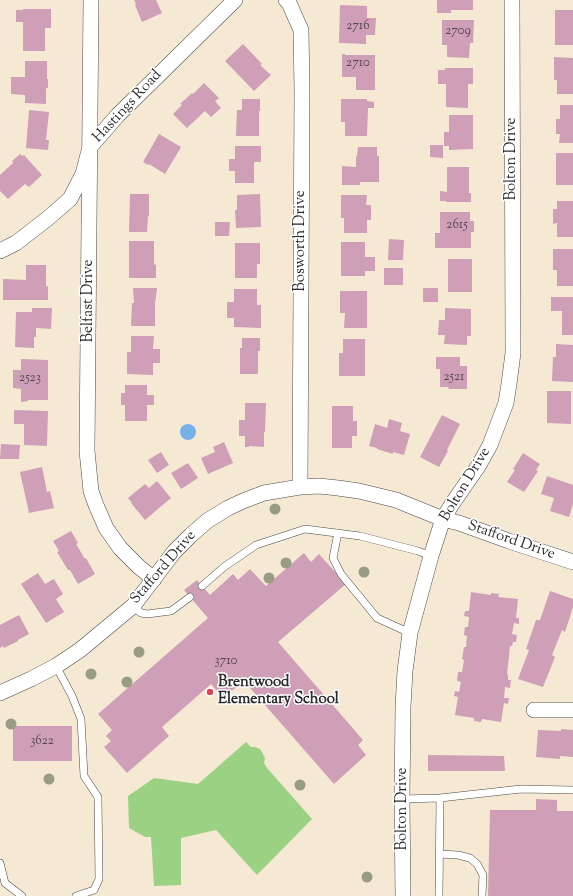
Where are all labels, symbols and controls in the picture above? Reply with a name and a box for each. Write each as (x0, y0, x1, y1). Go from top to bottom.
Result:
house number: 2716 (346, 19, 370, 35)
house number: 2709 (445, 24, 471, 40)
house number: 2710 (346, 56, 370, 72)
street label: Hastings Road (90, 67, 166, 147)
street label: Bolton Drive (503, 117, 521, 201)
street label: Bosworth Drive (292, 190, 310, 292)
house number: 2615 (446, 218, 468, 234)
street label: Belfast Drive (80, 260, 98, 342)
house number: 2521 (443, 370, 465, 386)
house number: 2523 (19, 371, 41, 387)
street label: Bolton Drive (437, 445, 495, 525)
street label: Stafford Drive (465, 518, 557, 564)
street label: Stafford Drive (127, 528, 201, 608)
house number: 3710 (215, 654, 237, 670)
place label: Brentwood Elementary School (218, 674, 339, 709)
marker: Brentwood Elementary School (205, 687, 215, 697)
house number: 3622 (30, 734, 54, 750)
street label: Bolton Drive (394, 767, 412, 851)

